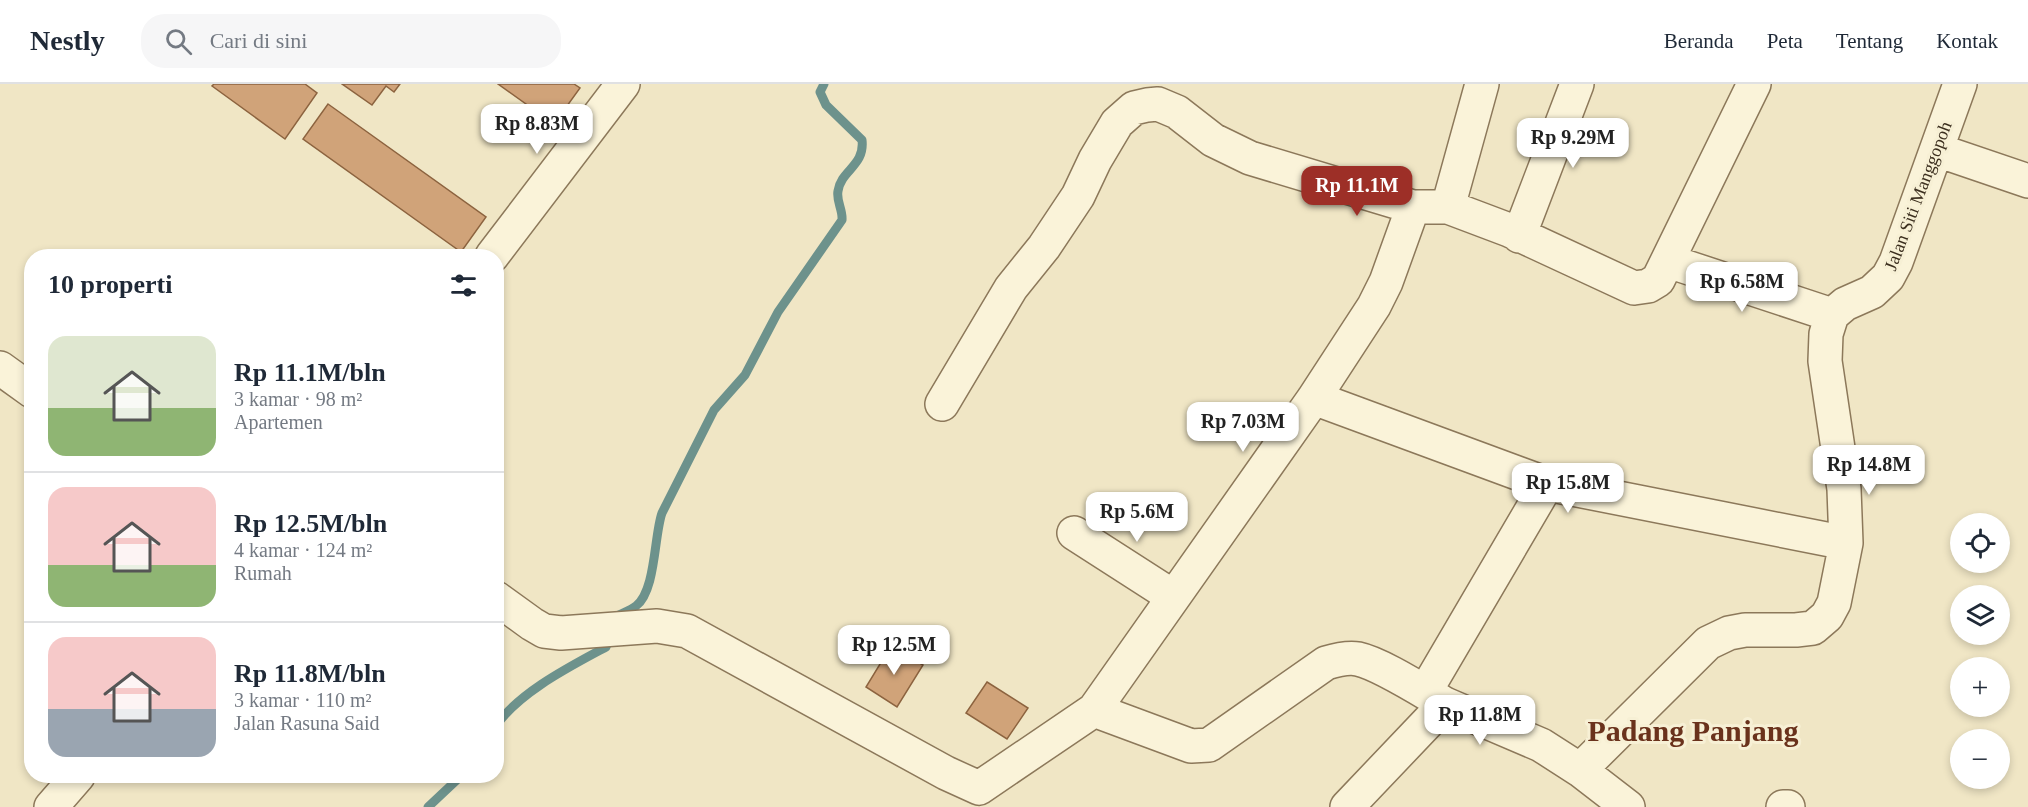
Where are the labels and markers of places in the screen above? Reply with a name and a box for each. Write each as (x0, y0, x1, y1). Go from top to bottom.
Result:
pin: Rp 8.83M (475, 104, 599, 155)
pin: Rp 9.29M (1511, 118, 1635, 169)
pin: Rp 11.1M (1295, 166, 1419, 217)
pin: Rp 6.58M (1680, 262, 1804, 313)
pin: Rp 7.03M (1181, 402, 1305, 453)
pin: Rp 14.8M (1807, 445, 1931, 496)
pin: Rp 15.8M (1506, 463, 1630, 514)
pin: Rp 5.6M (1082, 492, 1192, 543)
pin: Rp 12.5M (832, 625, 956, 676)
pin: Rp 11.8M (1418, 695, 1542, 746)

